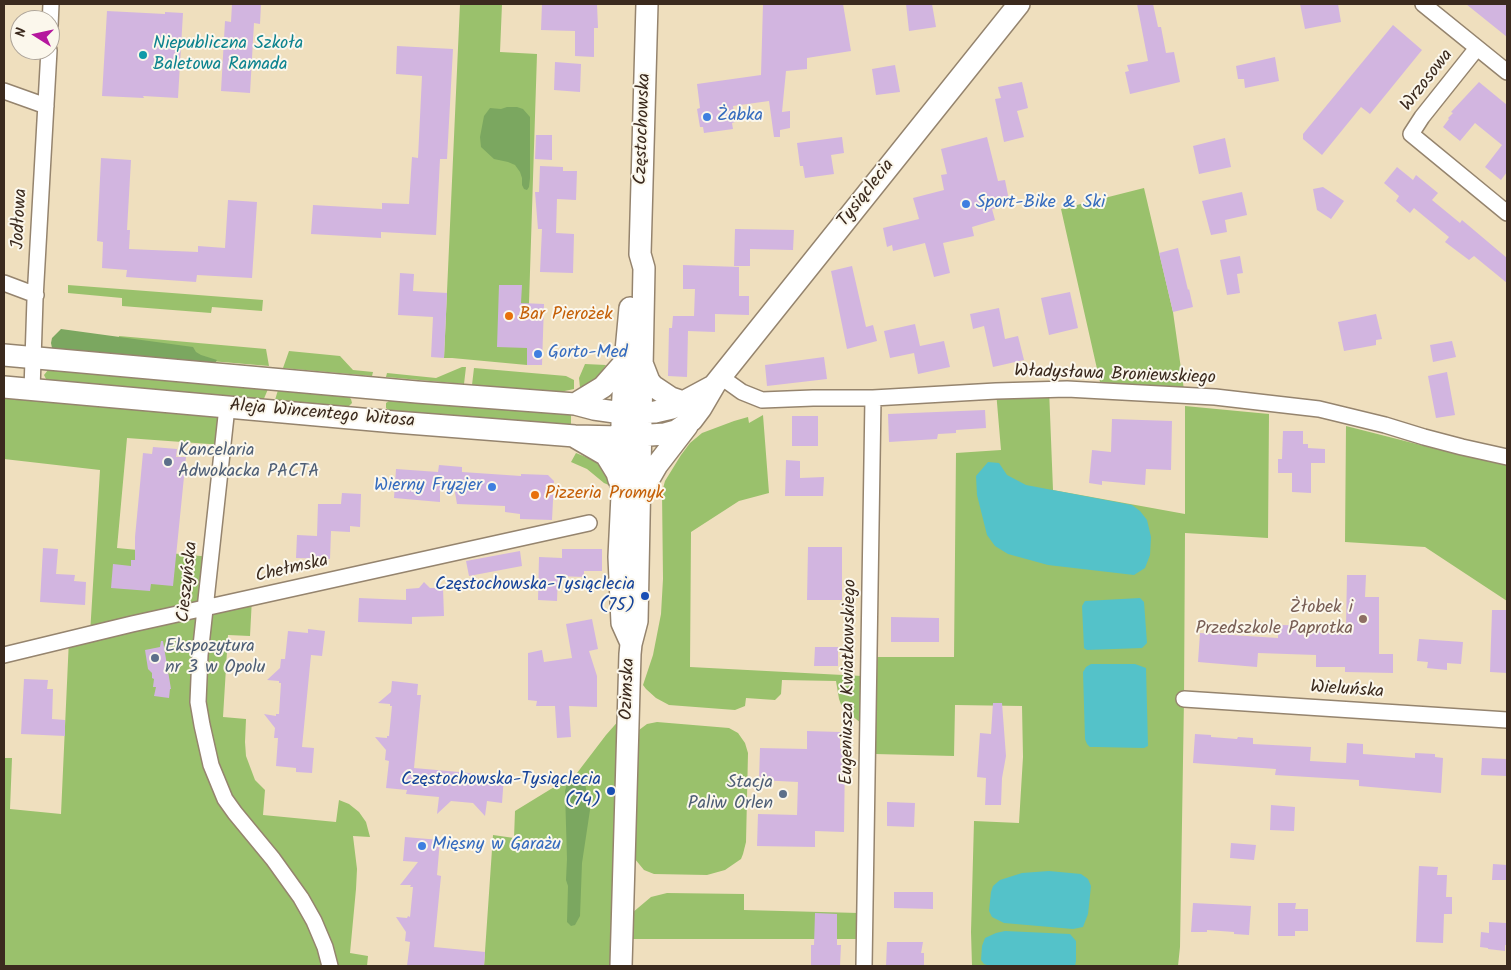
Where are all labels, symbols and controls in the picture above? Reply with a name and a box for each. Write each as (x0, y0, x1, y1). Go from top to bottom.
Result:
north arrow (10, 10, 60, 60)
text: N (10, 26, 33, 39)
place label: Niepubliczna Szkoła Baletowa Ramada (153, 34, 303, 76)
street label: Wrzosowa (1397, 46, 1459, 116)
marker: Niepubliczna Szkoła Baletowa Ramada (137, 49, 149, 61)
street label: Częstochowska (631, 73, 657, 185)
place label: Żabka (717, 106, 763, 128)
marker: Żabka (701, 111, 713, 123)
street label: Tysiąclecia (834, 156, 900, 232)
street label: Jodłowa (9, 188, 33, 250)
place label: Sport-Bike & Ski (976, 193, 1105, 215)
marker: Sport-Bike & Ski (960, 198, 972, 210)
place label: Bar Pierożek (519, 305, 613, 327)
marker: Bar Pierożek (503, 310, 515, 322)
place label: Gorto-Med (548, 343, 628, 365)
marker: Gorto-Med (532, 348, 544, 360)
street label: Władysława Broniewskiego (1014, 362, 1216, 390)
street label: Aleja Wincentego Witosa (228, 396, 416, 434)
place label: Kancelaria Adwokacka PACTA (178, 441, 319, 484)
marker: Kancelaria Adwokacka PACTA (162, 456, 174, 468)
place label: Wierny Fryzjer (374, 476, 482, 498)
marker: Wierny Fryzjer (486, 481, 498, 493)
place label: Pizzeria Promyk (545, 484, 664, 506)
marker: Pizzeria Promyk (529, 489, 541, 501)
street label: Cieszyńska (174, 540, 204, 624)
street label: Chełmska (254, 551, 330, 589)
place label: Częstochowska-Tysiąclecia (75) (435, 575, 635, 618)
street label: Eugeniusza Kwiatkowskiego (837, 579, 863, 785)
marker: Częstochowska-Tysiąclecia (75) (639, 590, 651, 602)
place label: Żłobek i Przedszkole Paprotka (1196, 598, 1353, 640)
marker: Żłobek i Przedszkole Paprotka (1357, 613, 1369, 625)
place label: Ekspozytura nr 3 w Opolu (165, 637, 265, 680)
marker: Ekspozytura nr 3 w Opolu (149, 652, 161, 664)
street label: Ozimska (617, 658, 641, 720)
street label: Wieluńska (1310, 678, 1384, 704)
place label: Częstochowska-Tysiąclecia (74) (401, 770, 601, 812)
place label: Stacja Paliw Orlen (688, 773, 773, 816)
marker: Częstochowska-Tysiąclecia (74) (605, 785, 617, 797)
marker: Stacja Paliw Orlen (777, 788, 789, 800)
place label: Mięsny w Garażu (432, 835, 561, 857)
marker: Mięsny w Garażu (416, 840, 428, 852)

